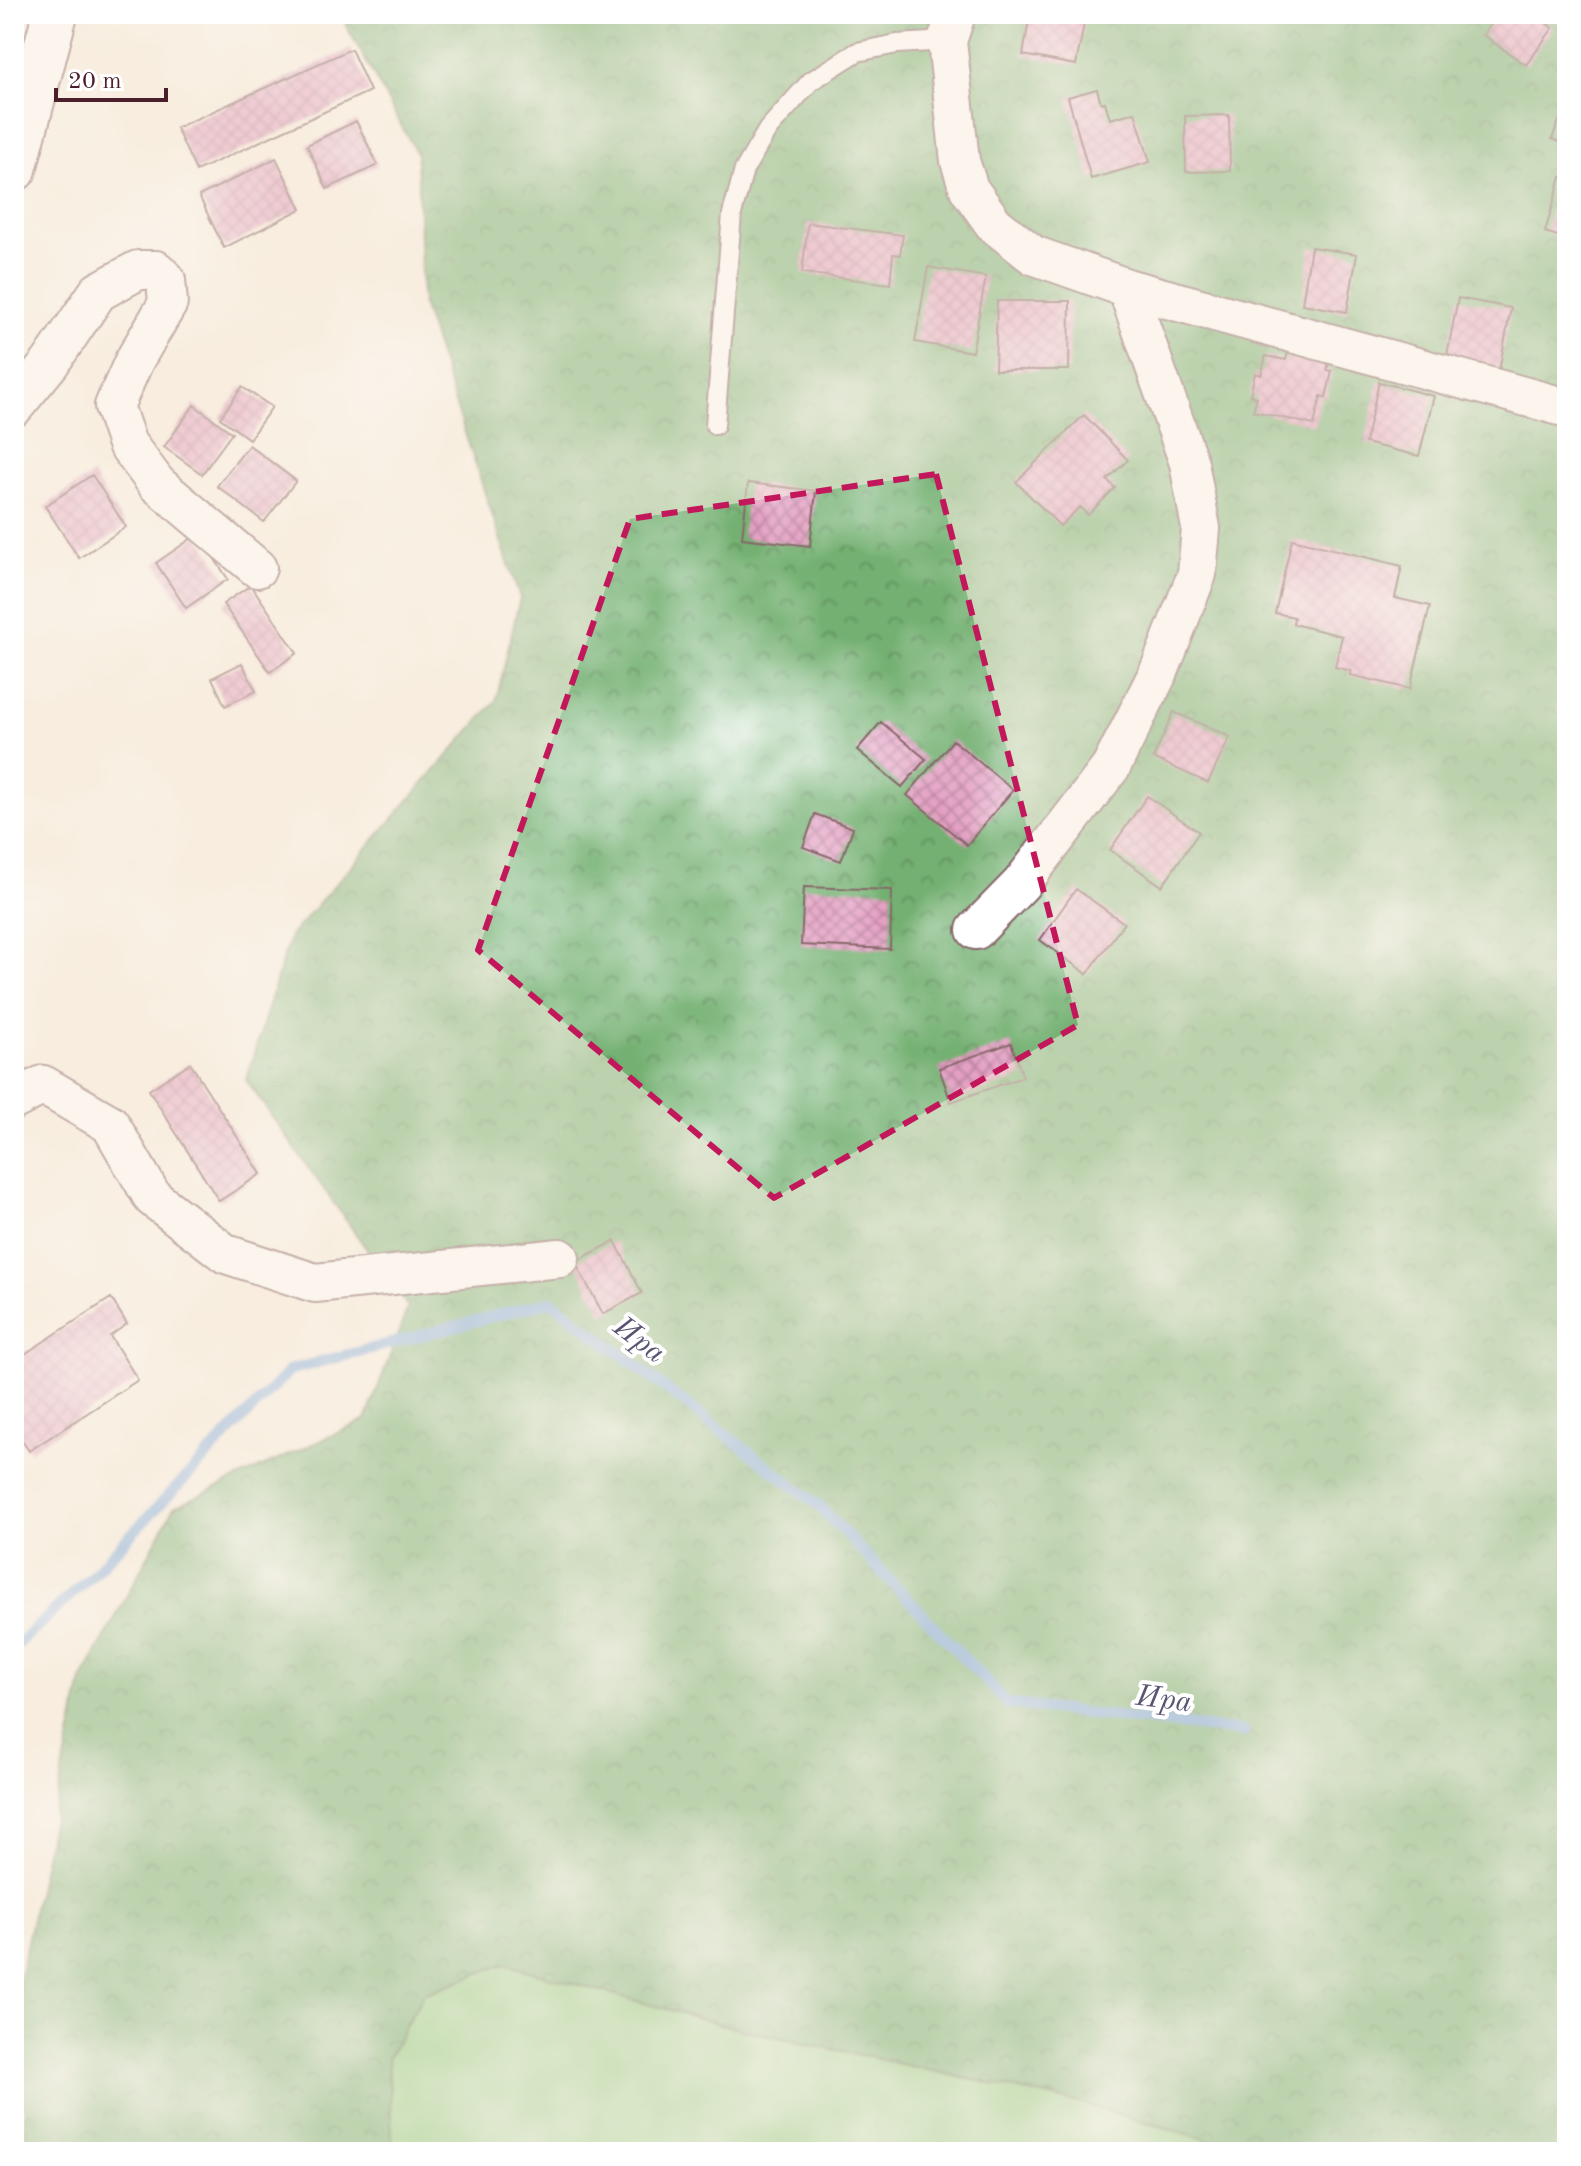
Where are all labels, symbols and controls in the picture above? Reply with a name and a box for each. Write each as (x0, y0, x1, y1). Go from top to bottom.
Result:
scale bar (56, 52, 166, 102)
text: 20 m (68, 70, 122, 94)
water label: Ира (606, 1311, 670, 1370)
water label: Ира (1133, 1682, 1194, 1718)

